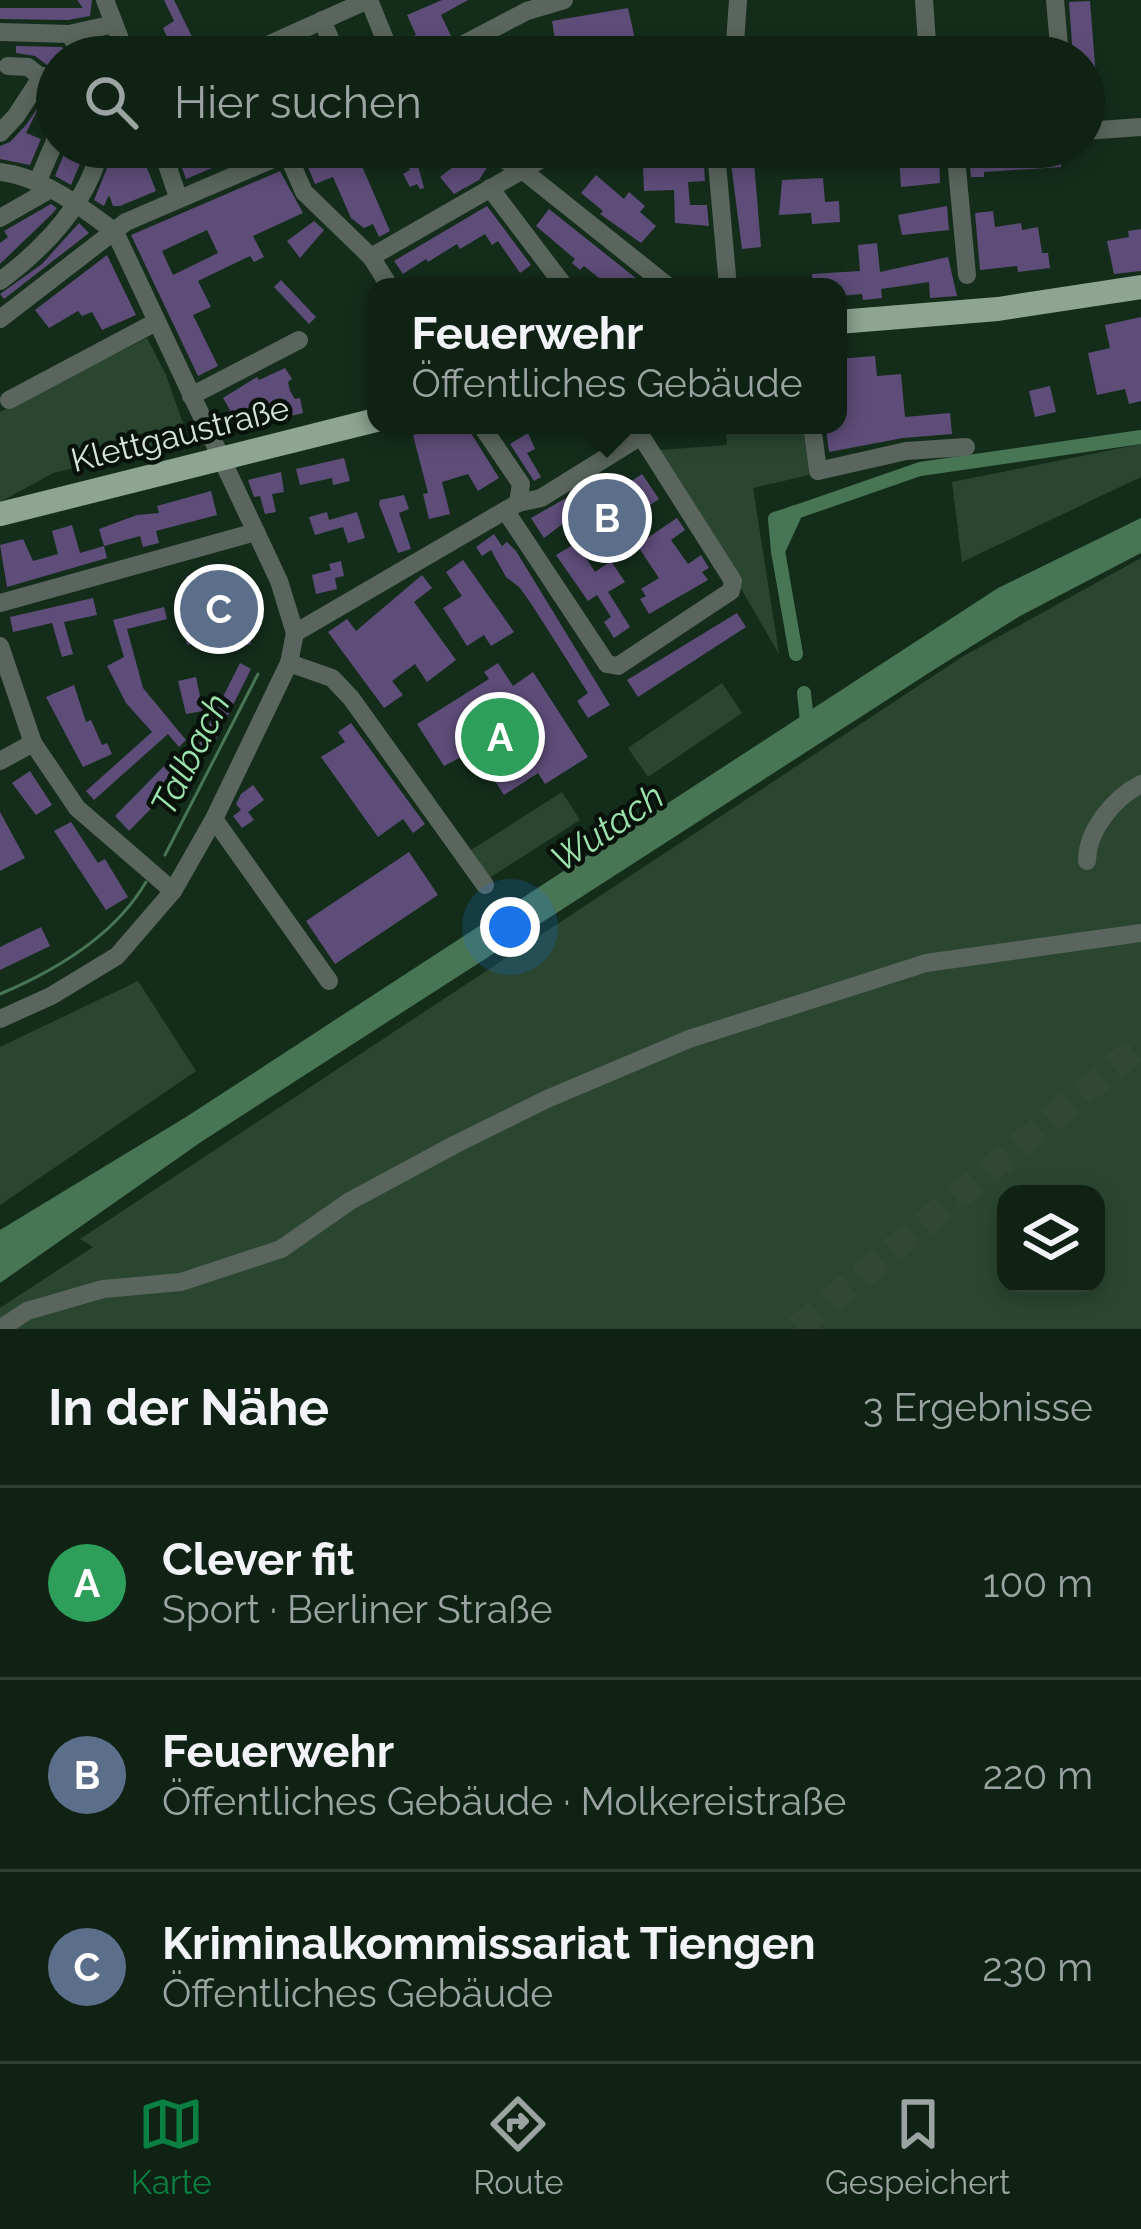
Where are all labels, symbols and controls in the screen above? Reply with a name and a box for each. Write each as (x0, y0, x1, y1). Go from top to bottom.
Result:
search box (36, 36, 1105, 168)
icon: search (78, 69, 144, 135)
text: Hier suchen (174, 76, 422, 129)
popup (367, 278, 847, 434)
text: Feuerwehr (411, 307, 643, 360)
text: Öffentliches Gebäude (411, 360, 803, 406)
street label: Klettgaustraße (67, 388, 293, 480)
pin: B (568, 473, 646, 563)
pin: C (180, 564, 258, 654)
water label: Talbach (142, 686, 238, 822)
pin: A (461, 692, 539, 782)
water label: Wutach (543, 774, 671, 880)
your location (480, 897, 540, 957)
map controls (997, 1185, 1105, 1293)
button: layers (997, 1185, 1105, 1293)
text: In der Nähe (48, 1377, 329, 1437)
text: 3 Ergebnisse (863, 1384, 1093, 1430)
text: Clever fit (162, 1533, 354, 1586)
text: A (74, 1560, 100, 1606)
text: 100 m (983, 1560, 1093, 1606)
text: Sport · Berliner Straße (162, 1586, 553, 1632)
text: Feuerwehr (162, 1725, 394, 1778)
text: B (74, 1752, 100, 1798)
text: 220 m (983, 1752, 1093, 1798)
text: Öffentliches Gebäude · Molkereistraße (162, 1778, 846, 1824)
text: Kriminalkommissariat Tiengen (162, 1917, 816, 1970)
text: C (74, 1944, 100, 1990)
text: 230 m (982, 1944, 1093, 1990)
text: Öffentliches Gebäude (162, 1970, 553, 2016)
tab: Karte (131, 2091, 212, 2202)
tab: Route (473, 2091, 564, 2202)
tab: Gespeichert (825, 2091, 1010, 2202)

